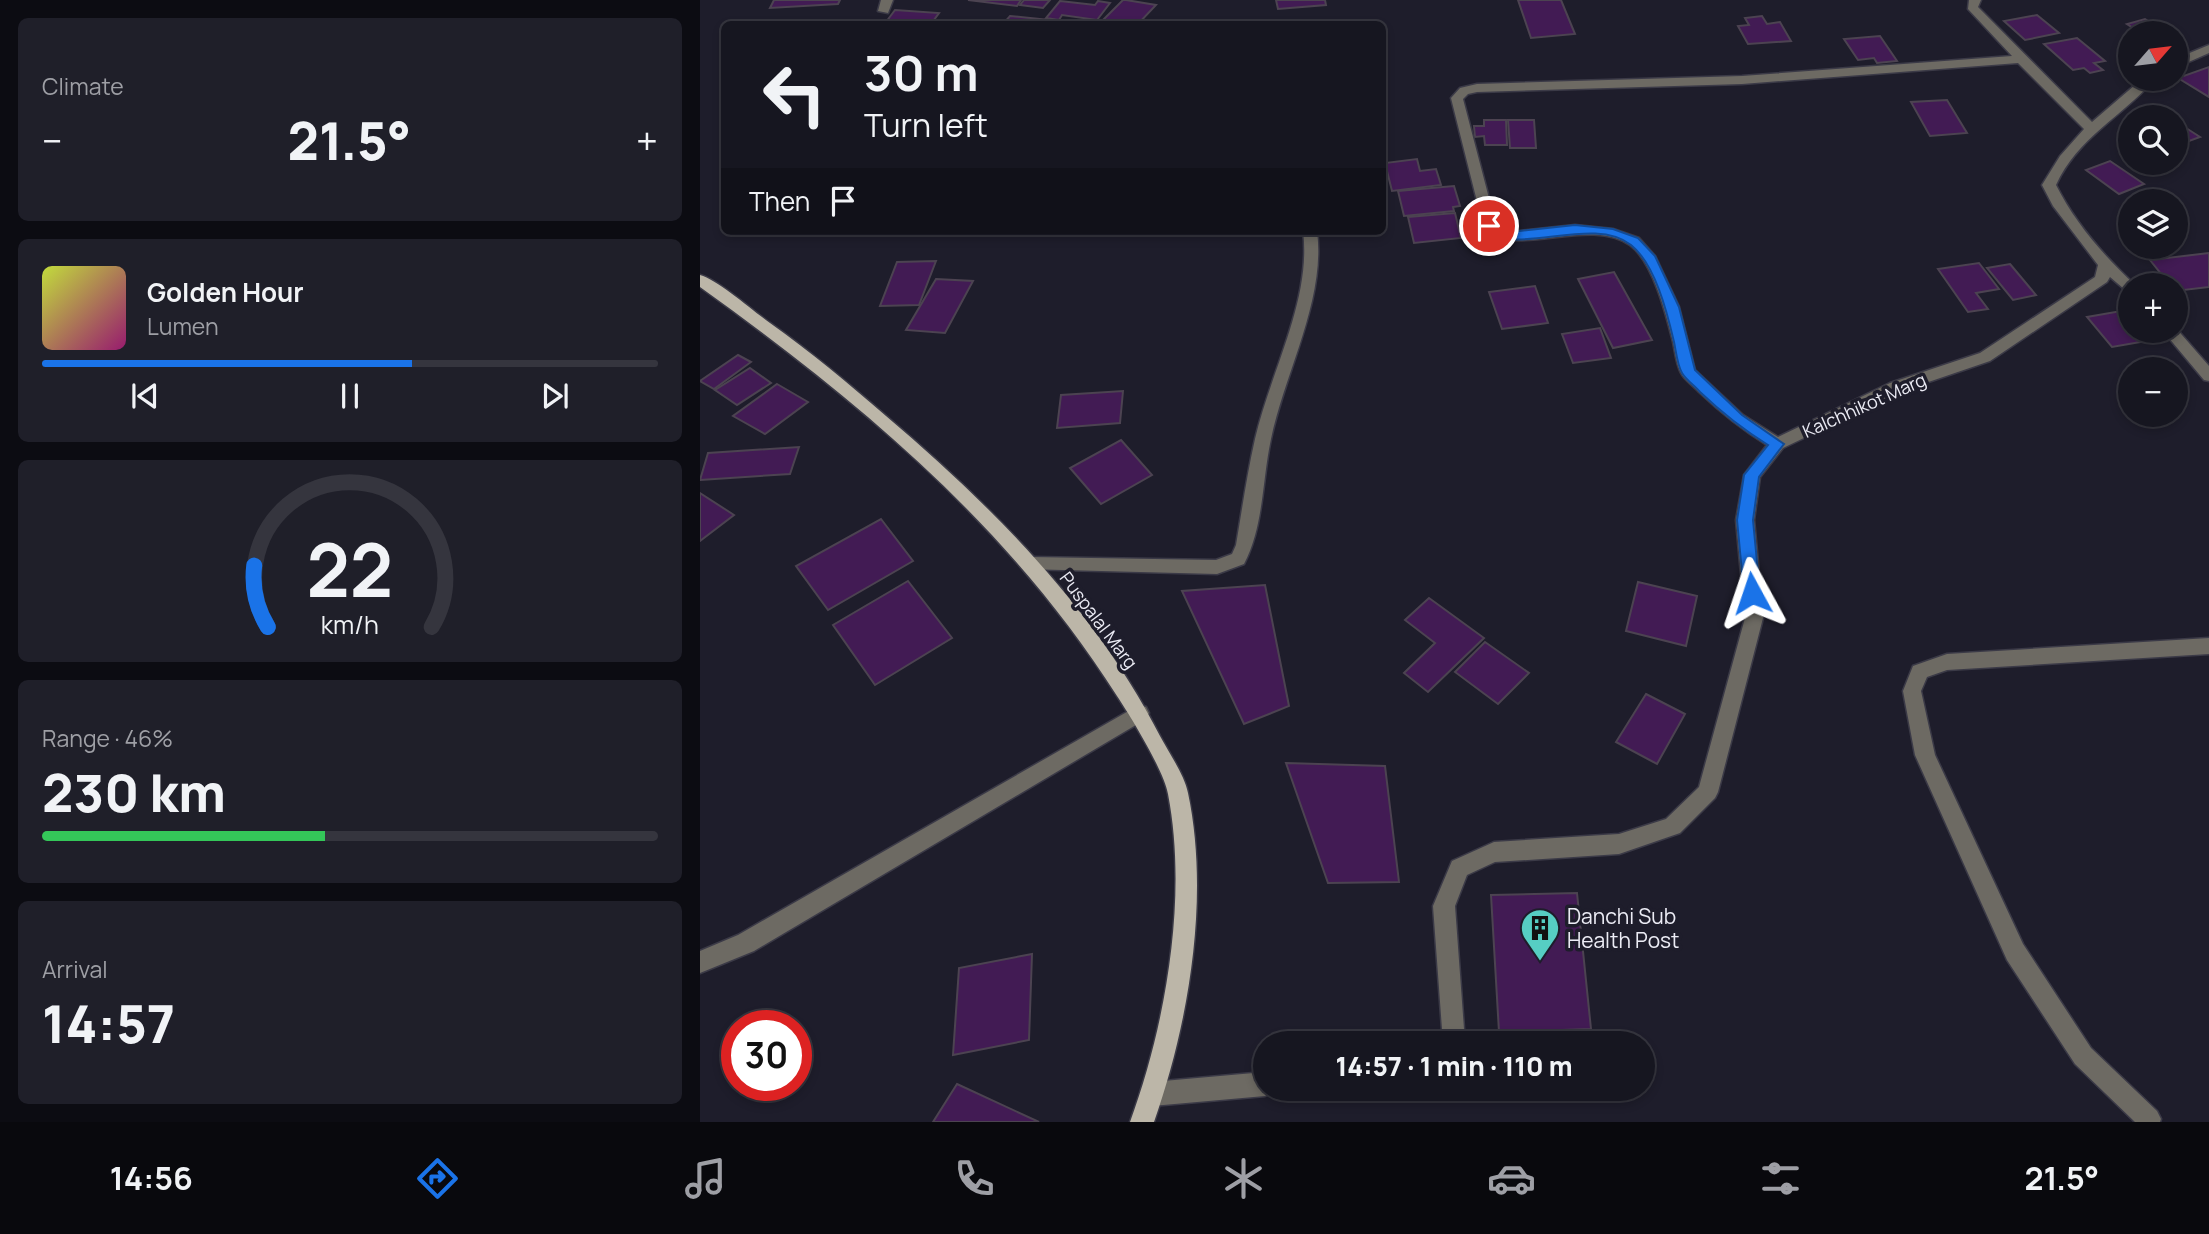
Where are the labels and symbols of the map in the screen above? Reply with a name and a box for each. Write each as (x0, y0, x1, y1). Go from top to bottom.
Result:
north arrow (2118, 21, 2188, 91)
pin (1459, 196, 1519, 256)
street label: Kalchhikot Marg (1799, 367, 1929, 443)
position arrow (1715, 556, 1789, 630)
street label: Puspalal Marg (1055, 567, 1143, 673)
place label: Danchi Sub Health Post (1567, 902, 1679, 954)
building icon: Danchi Sub Health Post (1519, 907, 1561, 962)
speed limit sign: 30 (721, 1010, 812, 1101)

